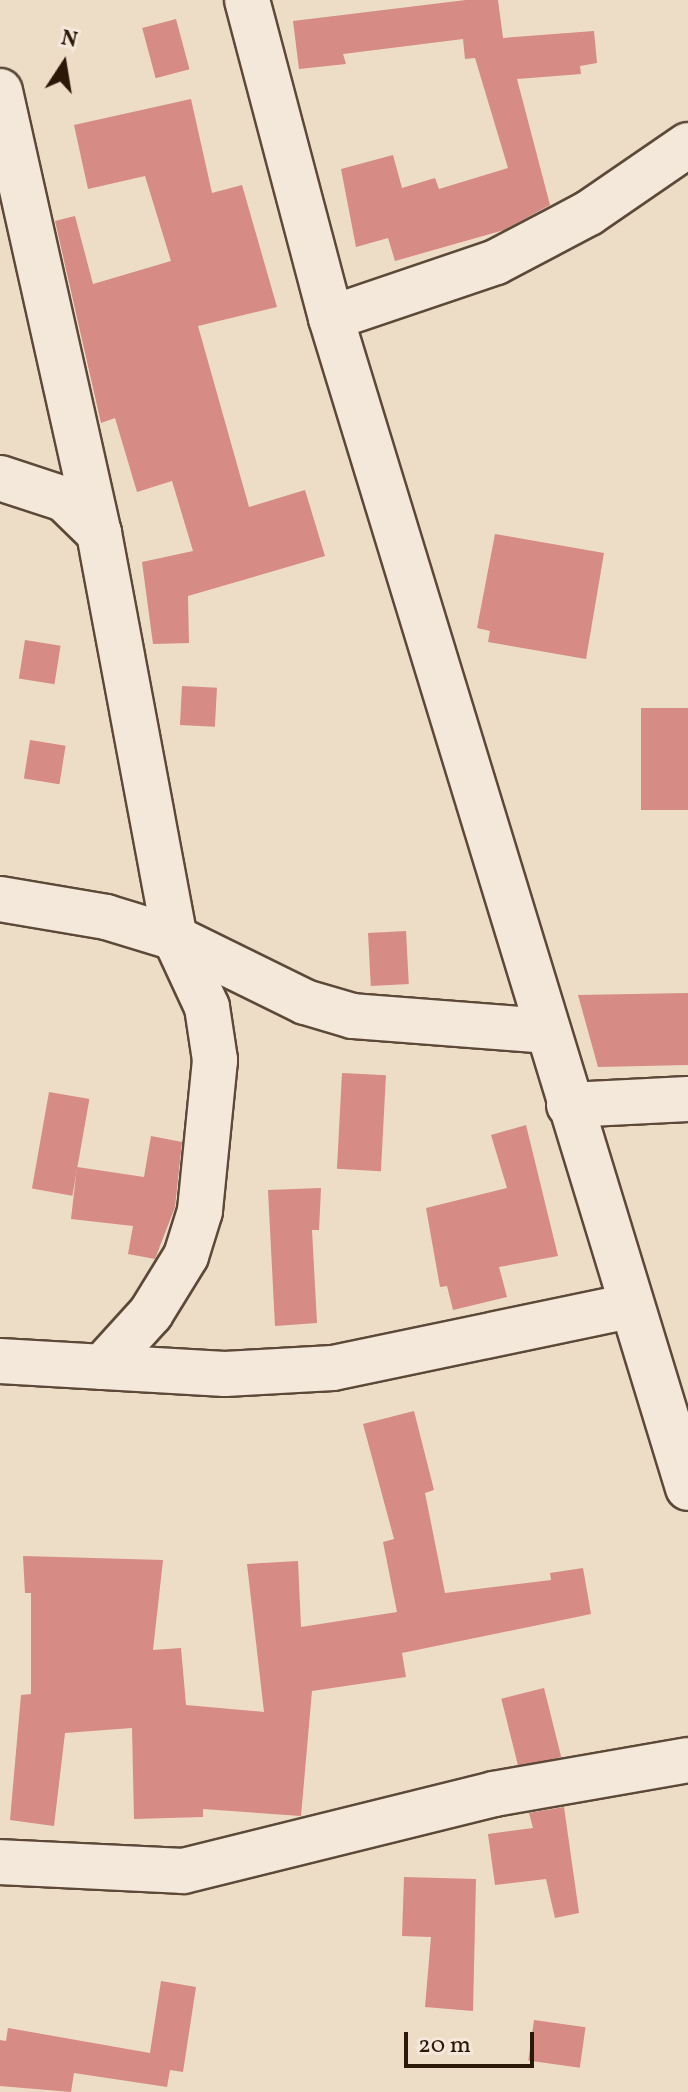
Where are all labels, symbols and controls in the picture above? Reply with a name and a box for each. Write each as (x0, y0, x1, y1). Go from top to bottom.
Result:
text: N (58, 23, 80, 57)
north arrow (24, 24, 104, 104)
scale bar (408, 2016, 538, 2066)
text: 20 m (418, 2029, 471, 2063)

